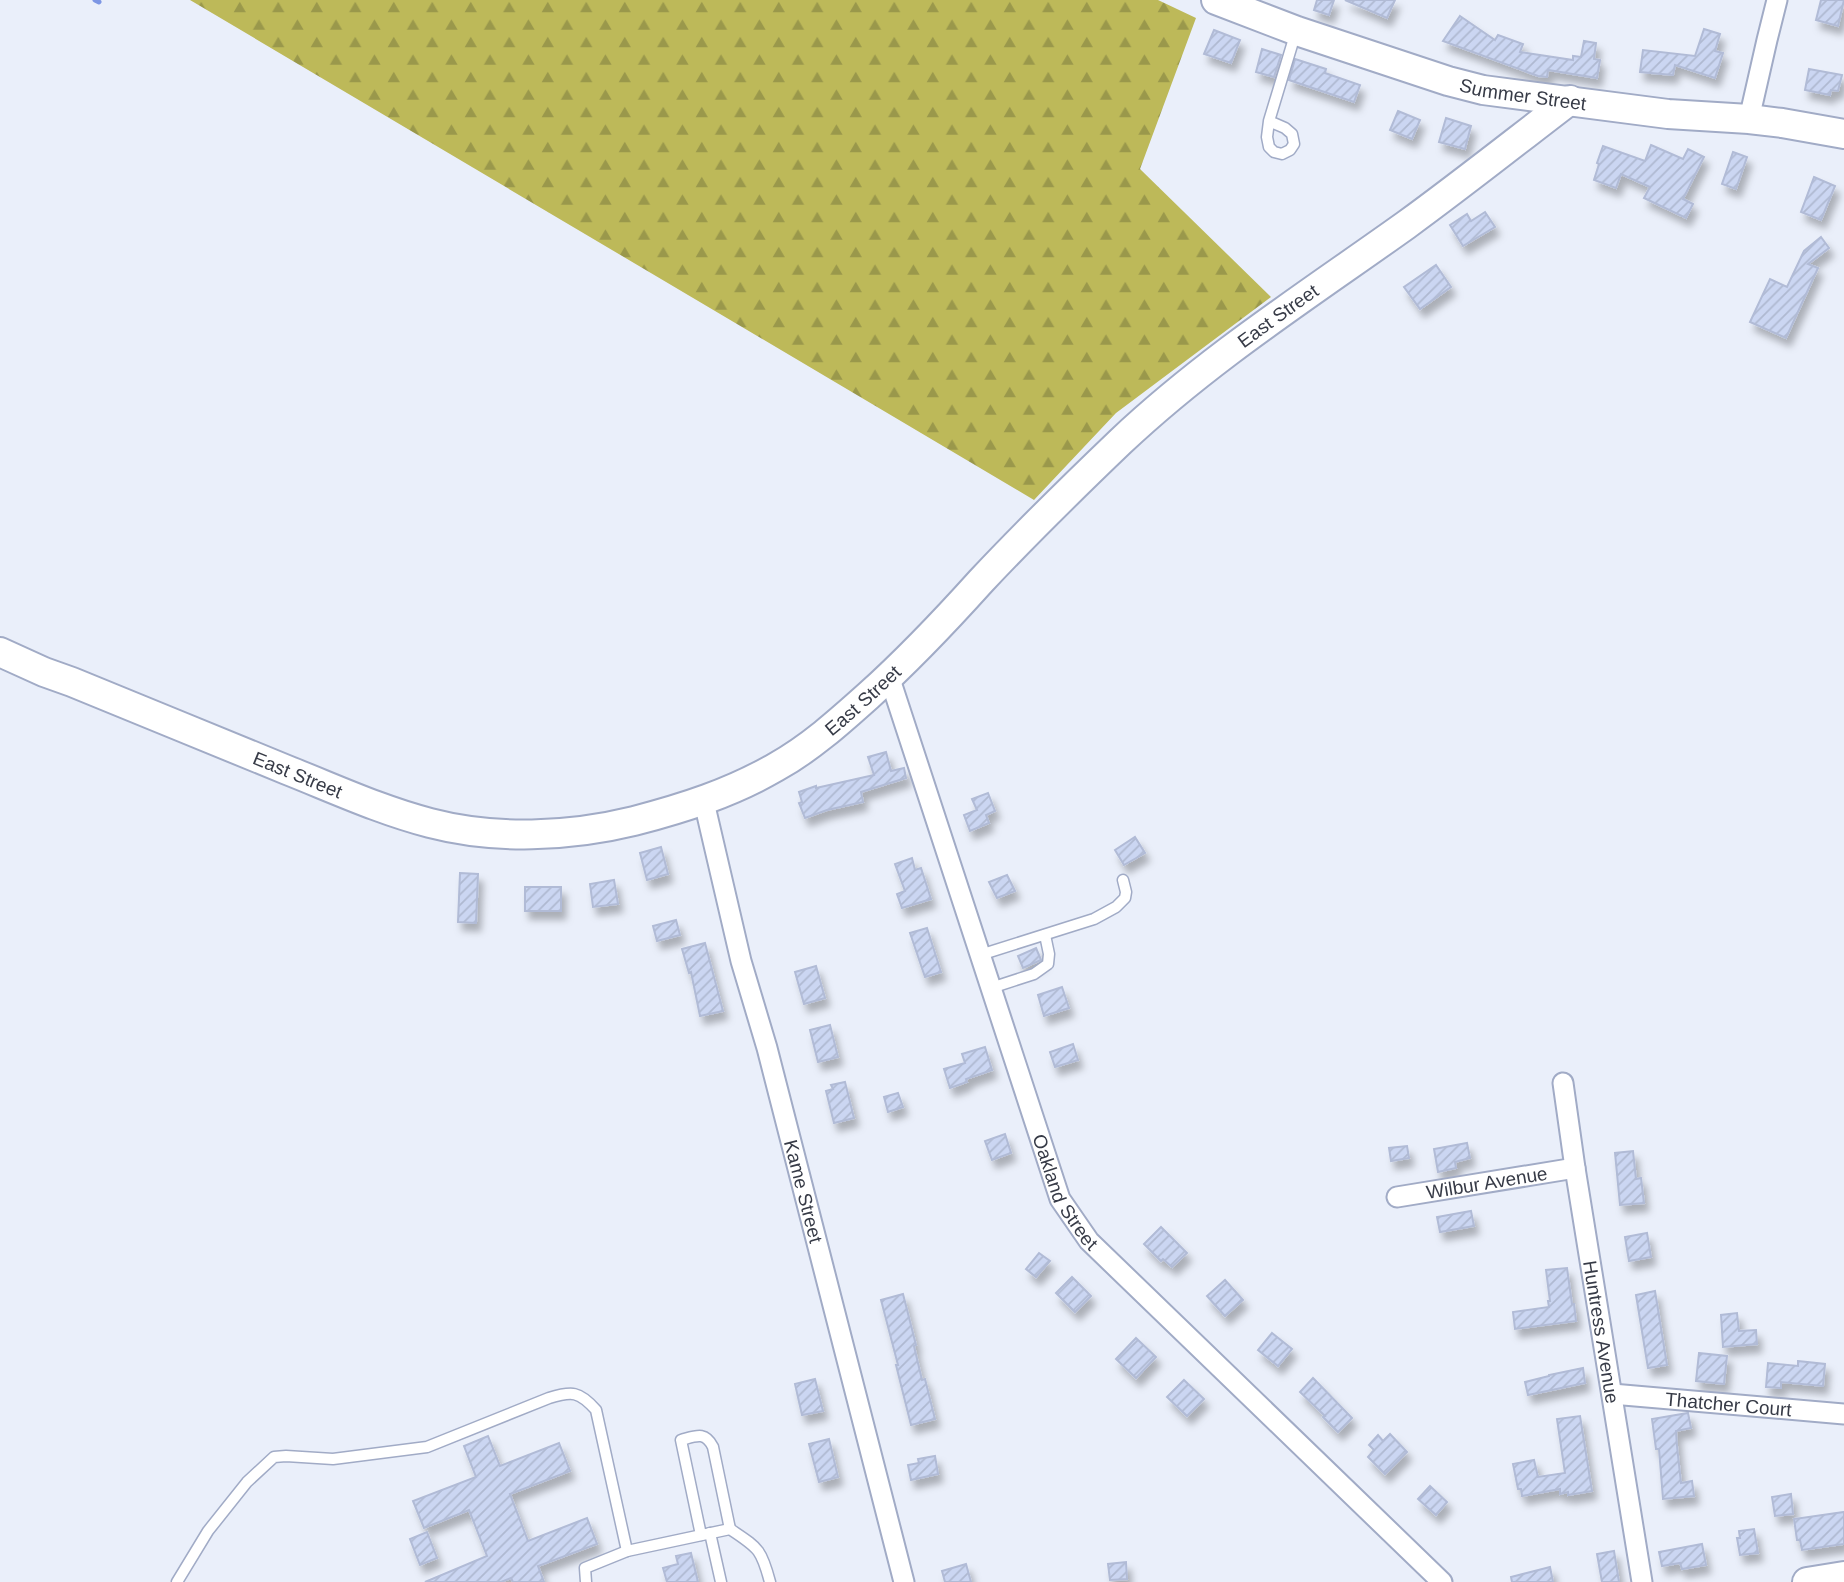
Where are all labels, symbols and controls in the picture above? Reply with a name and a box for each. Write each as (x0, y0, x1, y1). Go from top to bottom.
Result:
street label: Summer Street (1457, 74, 1588, 114)
street label: East Street (1233, 279, 1323, 352)
street label: East Street (821, 660, 905, 739)
street label: East Street (250, 747, 346, 802)
street label: Oakland Street (1029, 1131, 1103, 1255)
street label: Kame Street (780, 1138, 827, 1246)
street label: Wilbur Avenue (1425, 1162, 1549, 1203)
street label: Huntress Avenue (1580, 1259, 1623, 1405)
street label: Thatcher Court (1664, 1388, 1793, 1420)

